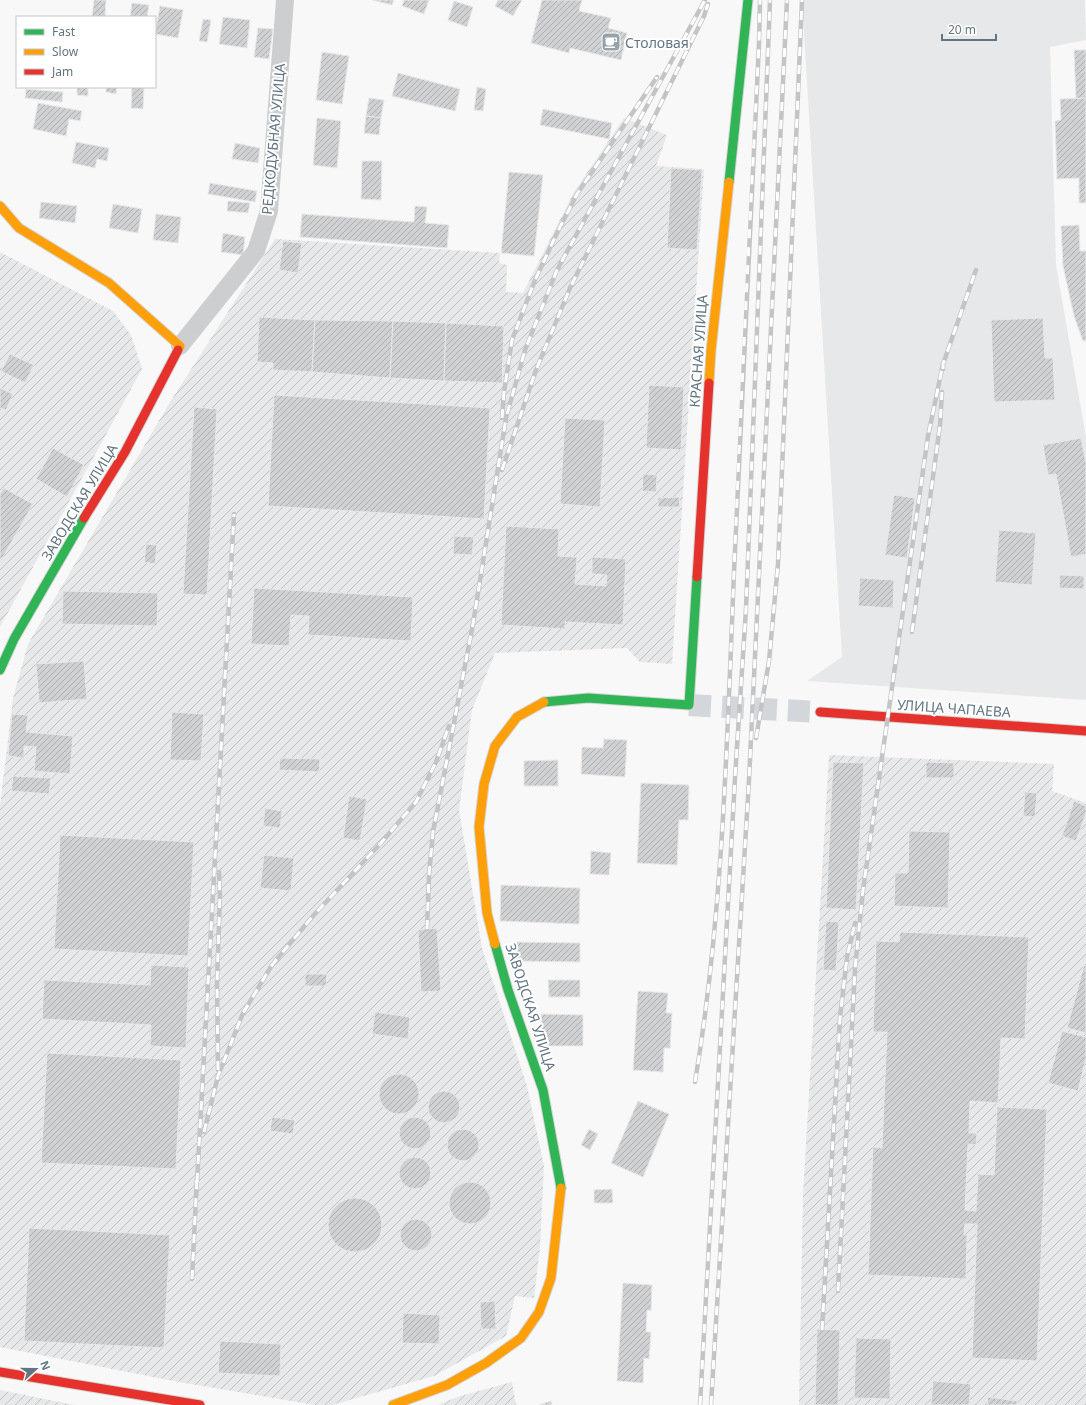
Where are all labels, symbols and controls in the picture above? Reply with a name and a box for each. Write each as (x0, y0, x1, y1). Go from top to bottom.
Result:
legend (16, 16, 156, 88)
scale bar (942, 16, 996, 42)
text: 20 m (948, 21, 976, 38)
text: Fast (52, 23, 76, 40)
cafe icon: Столовая (600, 31, 622, 53)
place label: Столовая (625, 33, 689, 52)
text: Slow (52, 43, 79, 60)
text: Jam (51, 63, 73, 80)
street label: РЕДКОДУБНАЯ УЛИЦА (257, 63, 289, 215)
street label: КРАСНАЯ УЛИЦА (685, 294, 711, 408)
street label: ЗАВОДСКАЯ УЛИЦА (37, 440, 121, 564)
street label: УЛИЦА ЧАПАЕВА (896, 695, 1012, 721)
street label: ЗАВОДСКАЯ УЛИЦА (501, 941, 561, 1073)
north arrow (16, 1349, 56, 1389)
text: N (37, 1358, 54, 1372)

